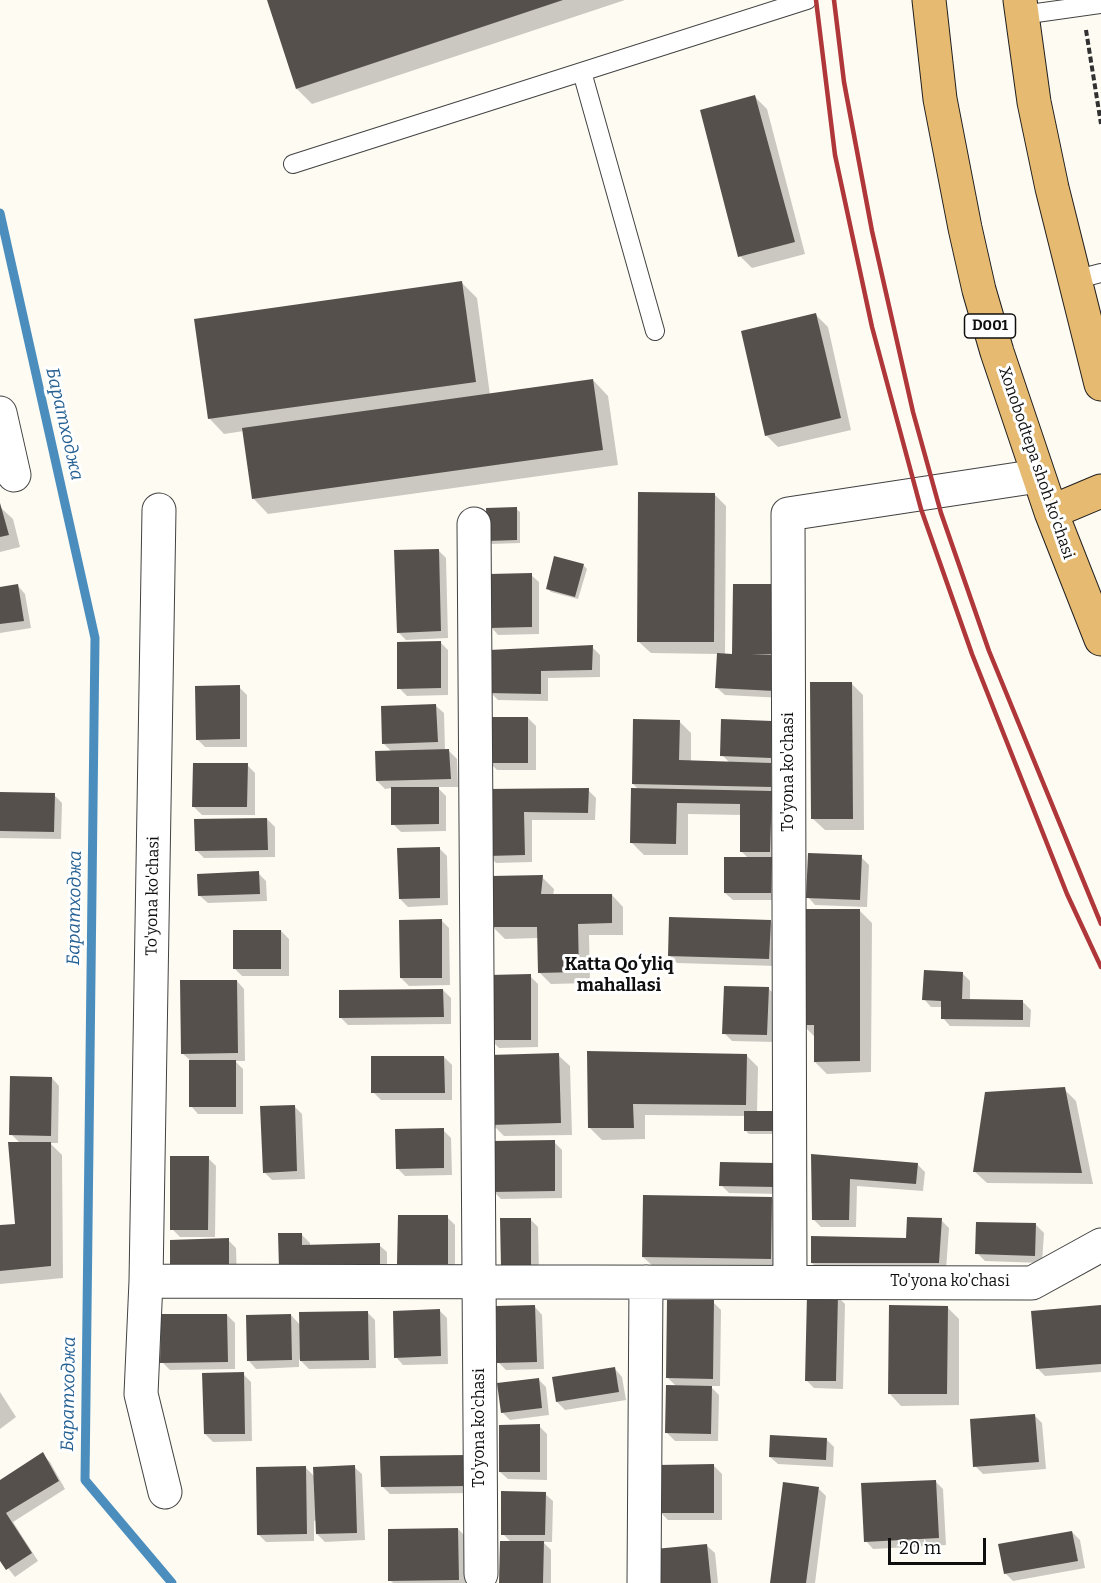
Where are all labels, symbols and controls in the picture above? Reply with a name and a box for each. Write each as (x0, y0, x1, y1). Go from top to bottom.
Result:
road number: D001 (964, 314, 1016, 338)
street label: Xonobodtepa shoh ko'chasi (994, 364, 1078, 562)
water label: Баратходжа (41, 366, 87, 482)
street label: To'yona ko'chasi (779, 712, 799, 832)
street label: To'yona ko'chasi (142, 836, 164, 956)
water label: Баратходжа (63, 850, 87, 966)
district label: Katta Qoʻyliq mahallasi (564, 954, 674, 996)
street label: To'yona ko'chasi (890, 1272, 1010, 1292)
water label: Баратходжа (57, 1336, 81, 1452)
street label: To'yona ko'chasi (470, 1368, 490, 1488)
scale bar (891, 1526, 988, 1564)
text: 20 m (899, 1537, 941, 1559)

